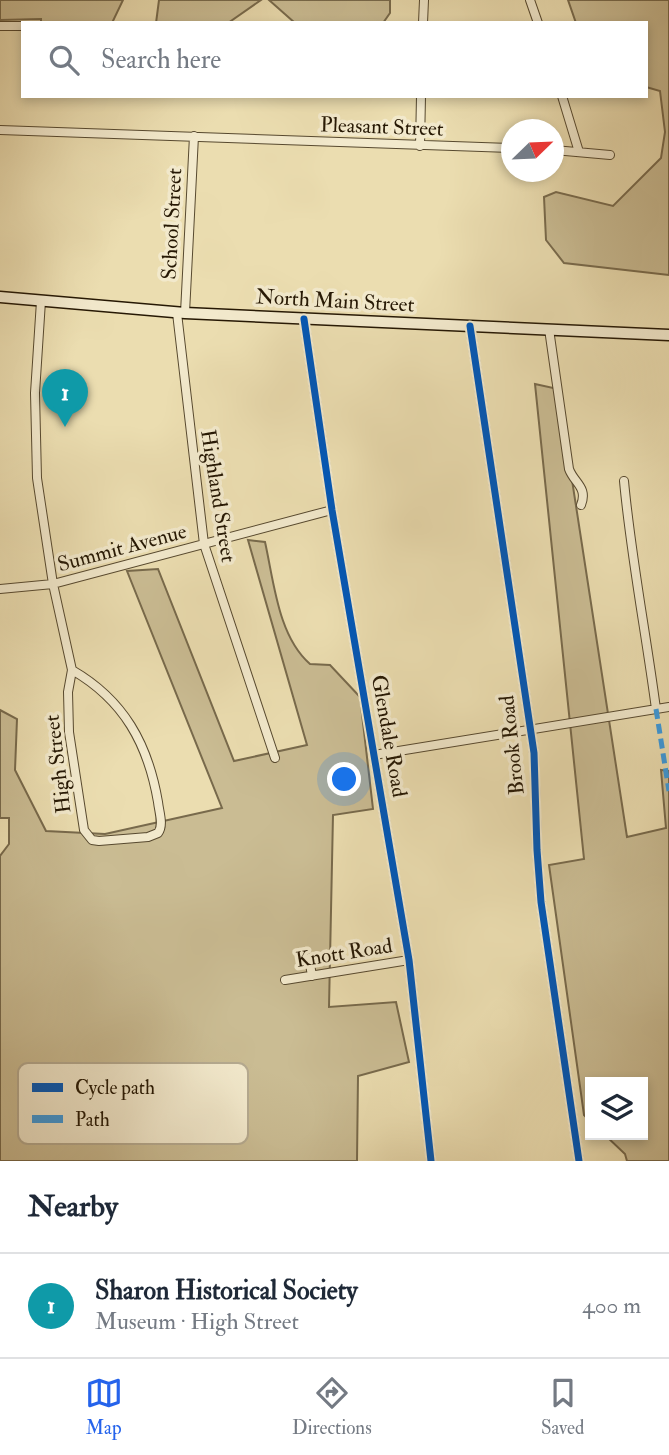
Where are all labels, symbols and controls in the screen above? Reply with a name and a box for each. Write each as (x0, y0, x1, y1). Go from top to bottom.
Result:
search box (21, 21, 648, 98)
icon: search (45, 41, 83, 79)
text: Search here (101, 44, 221, 76)
street label: Pleasant Street (320, 111, 444, 143)
north arrow (501, 119, 564, 182)
street label: School Street (156, 167, 188, 280)
street label: North Main Street (255, 283, 415, 319)
pin: 1 (42, 369, 88, 427)
street label: Highland Street (194, 428, 242, 565)
street label: Summit Avenue (54, 518, 190, 578)
street label: Glendale Road (365, 673, 413, 800)
street label: Brook Road (493, 693, 531, 796)
street label: High Street (39, 713, 77, 815)
your location (327, 762, 361, 796)
street label: Knott Road (294, 932, 395, 974)
legend (18, 1063, 248, 1144)
text: Cycle path (75, 1076, 155, 1101)
map controls (585, 1077, 648, 1140)
button: layers (585, 1077, 648, 1140)
text: Path (75, 1108, 110, 1132)
text: Nearby (28, 1188, 118, 1225)
text: Sharon Historical Society (95, 1275, 358, 1307)
text: 1 (47, 1291, 55, 1320)
text: 400 m (582, 1291, 641, 1320)
text: Museum · High Street (95, 1307, 299, 1336)
tab: Map (85, 1374, 123, 1440)
tab: Directions (292, 1374, 372, 1440)
tab: Saved (541, 1374, 584, 1440)

